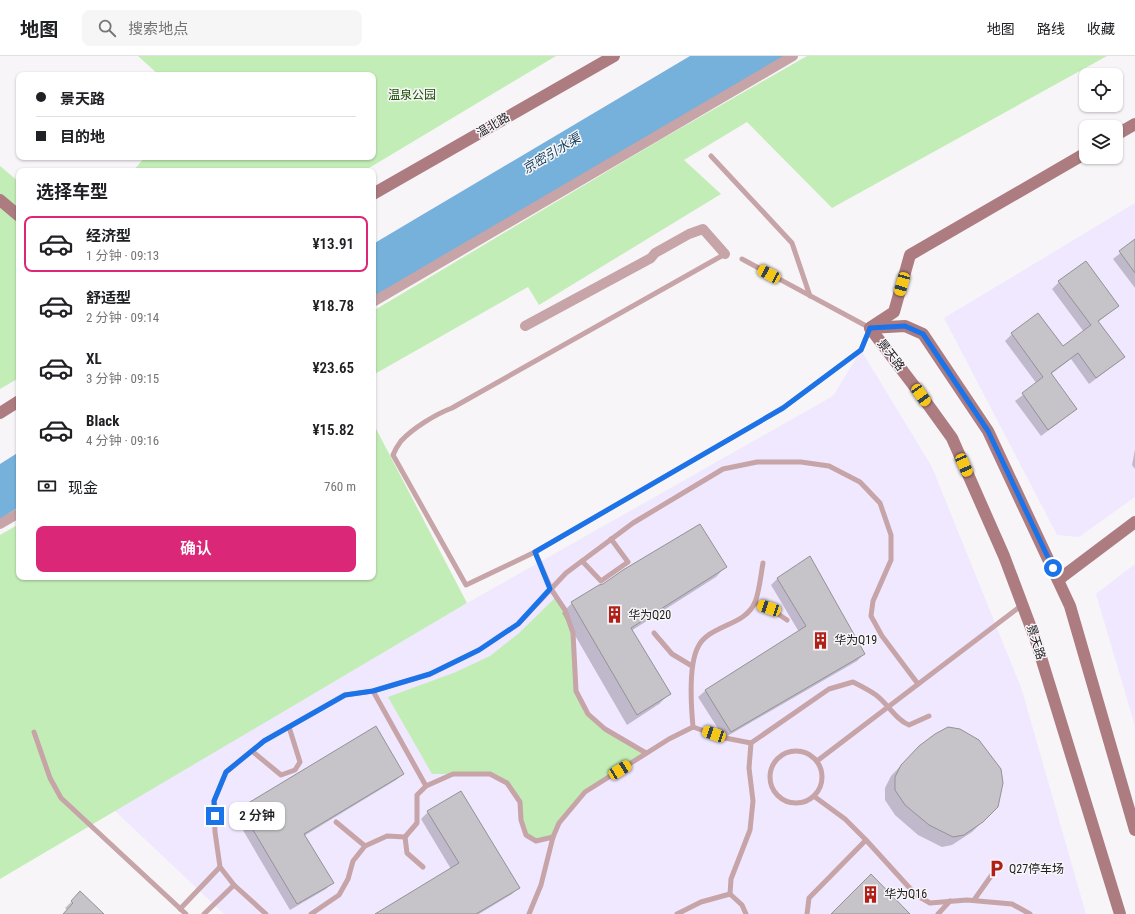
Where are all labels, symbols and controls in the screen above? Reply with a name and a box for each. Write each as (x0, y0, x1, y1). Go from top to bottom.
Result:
search box (82, 10, 362, 46)
icon: search (96, 17, 118, 39)
text: 地图 (20, 18, 58, 41)
text: 搜索地点 (128, 20, 188, 38)
text: 地图 (987, 21, 1015, 37)
text: 路线 (1037, 21, 1065, 37)
text: 收藏 (1087, 21, 1115, 37)
map controls (1079, 68, 1123, 164)
button: locate (1079, 68, 1123, 112)
park label: 温泉公园 (388, 88, 436, 102)
text: 景天路 (60, 90, 105, 108)
street label: 温北路 (474, 110, 512, 140)
button: layers (1079, 120, 1123, 164)
text: 目的地 (60, 128, 105, 146)
water label: 京密引水渠 (520, 129, 585, 177)
text: 选择车型 (36, 181, 108, 202)
icon: car (38, 226, 74, 262)
text: 经济型 (86, 227, 131, 245)
text: ¥13.91 (312, 235, 354, 253)
text: 1 分钟 · 09:13 (86, 248, 159, 263)
car (756, 263, 782, 285)
car (893, 271, 911, 297)
icon: car (38, 288, 74, 324)
text: 舒适型 (86, 289, 131, 307)
text: ¥18.78 (312, 297, 354, 315)
text: 2 分钟 · 09:14 (86, 310, 159, 325)
street label: 景天路 (874, 337, 908, 373)
icon: car (38, 350, 74, 386)
text: XL (86, 350, 102, 368)
text: ¥23.65 (312, 359, 354, 377)
text: 3 分钟 · 09:15 (86, 371, 159, 386)
car (909, 382, 933, 408)
icon: car (38, 412, 74, 448)
text: Black (86, 412, 119, 430)
text: ¥15.82 (312, 421, 354, 439)
text: 4 分钟 · 09:16 (86, 433, 159, 448)
car (954, 452, 974, 478)
icon: cash (36, 475, 58, 497)
text: 现金 (68, 479, 98, 497)
text: 760 m (324, 479, 356, 494)
button: 确认 (36, 526, 356, 572)
route start (1044, 559, 1062, 577)
car (756, 598, 782, 618)
building icon: 华为Q20 (605, 605, 625, 625)
place label: 华为Q20 (628, 608, 671, 622)
street label: 景天路 (1024, 623, 1048, 661)
building icon: 华为Q19 (811, 630, 831, 650)
place label: 华为Q19 (834, 633, 877, 647)
car (701, 724, 727, 744)
car (607, 759, 633, 781)
callout: 2 分钟 (229, 802, 285, 830)
route end (206, 807, 224, 825)
text: 2 分钟 (239, 808, 275, 823)
parking icon: Q27停车场 (986, 859, 1006, 879)
place label: Q27停车场 (1009, 862, 1064, 876)
building icon: 华为Q16 (861, 884, 881, 904)
place label: 华为Q16 (884, 887, 927, 901)

